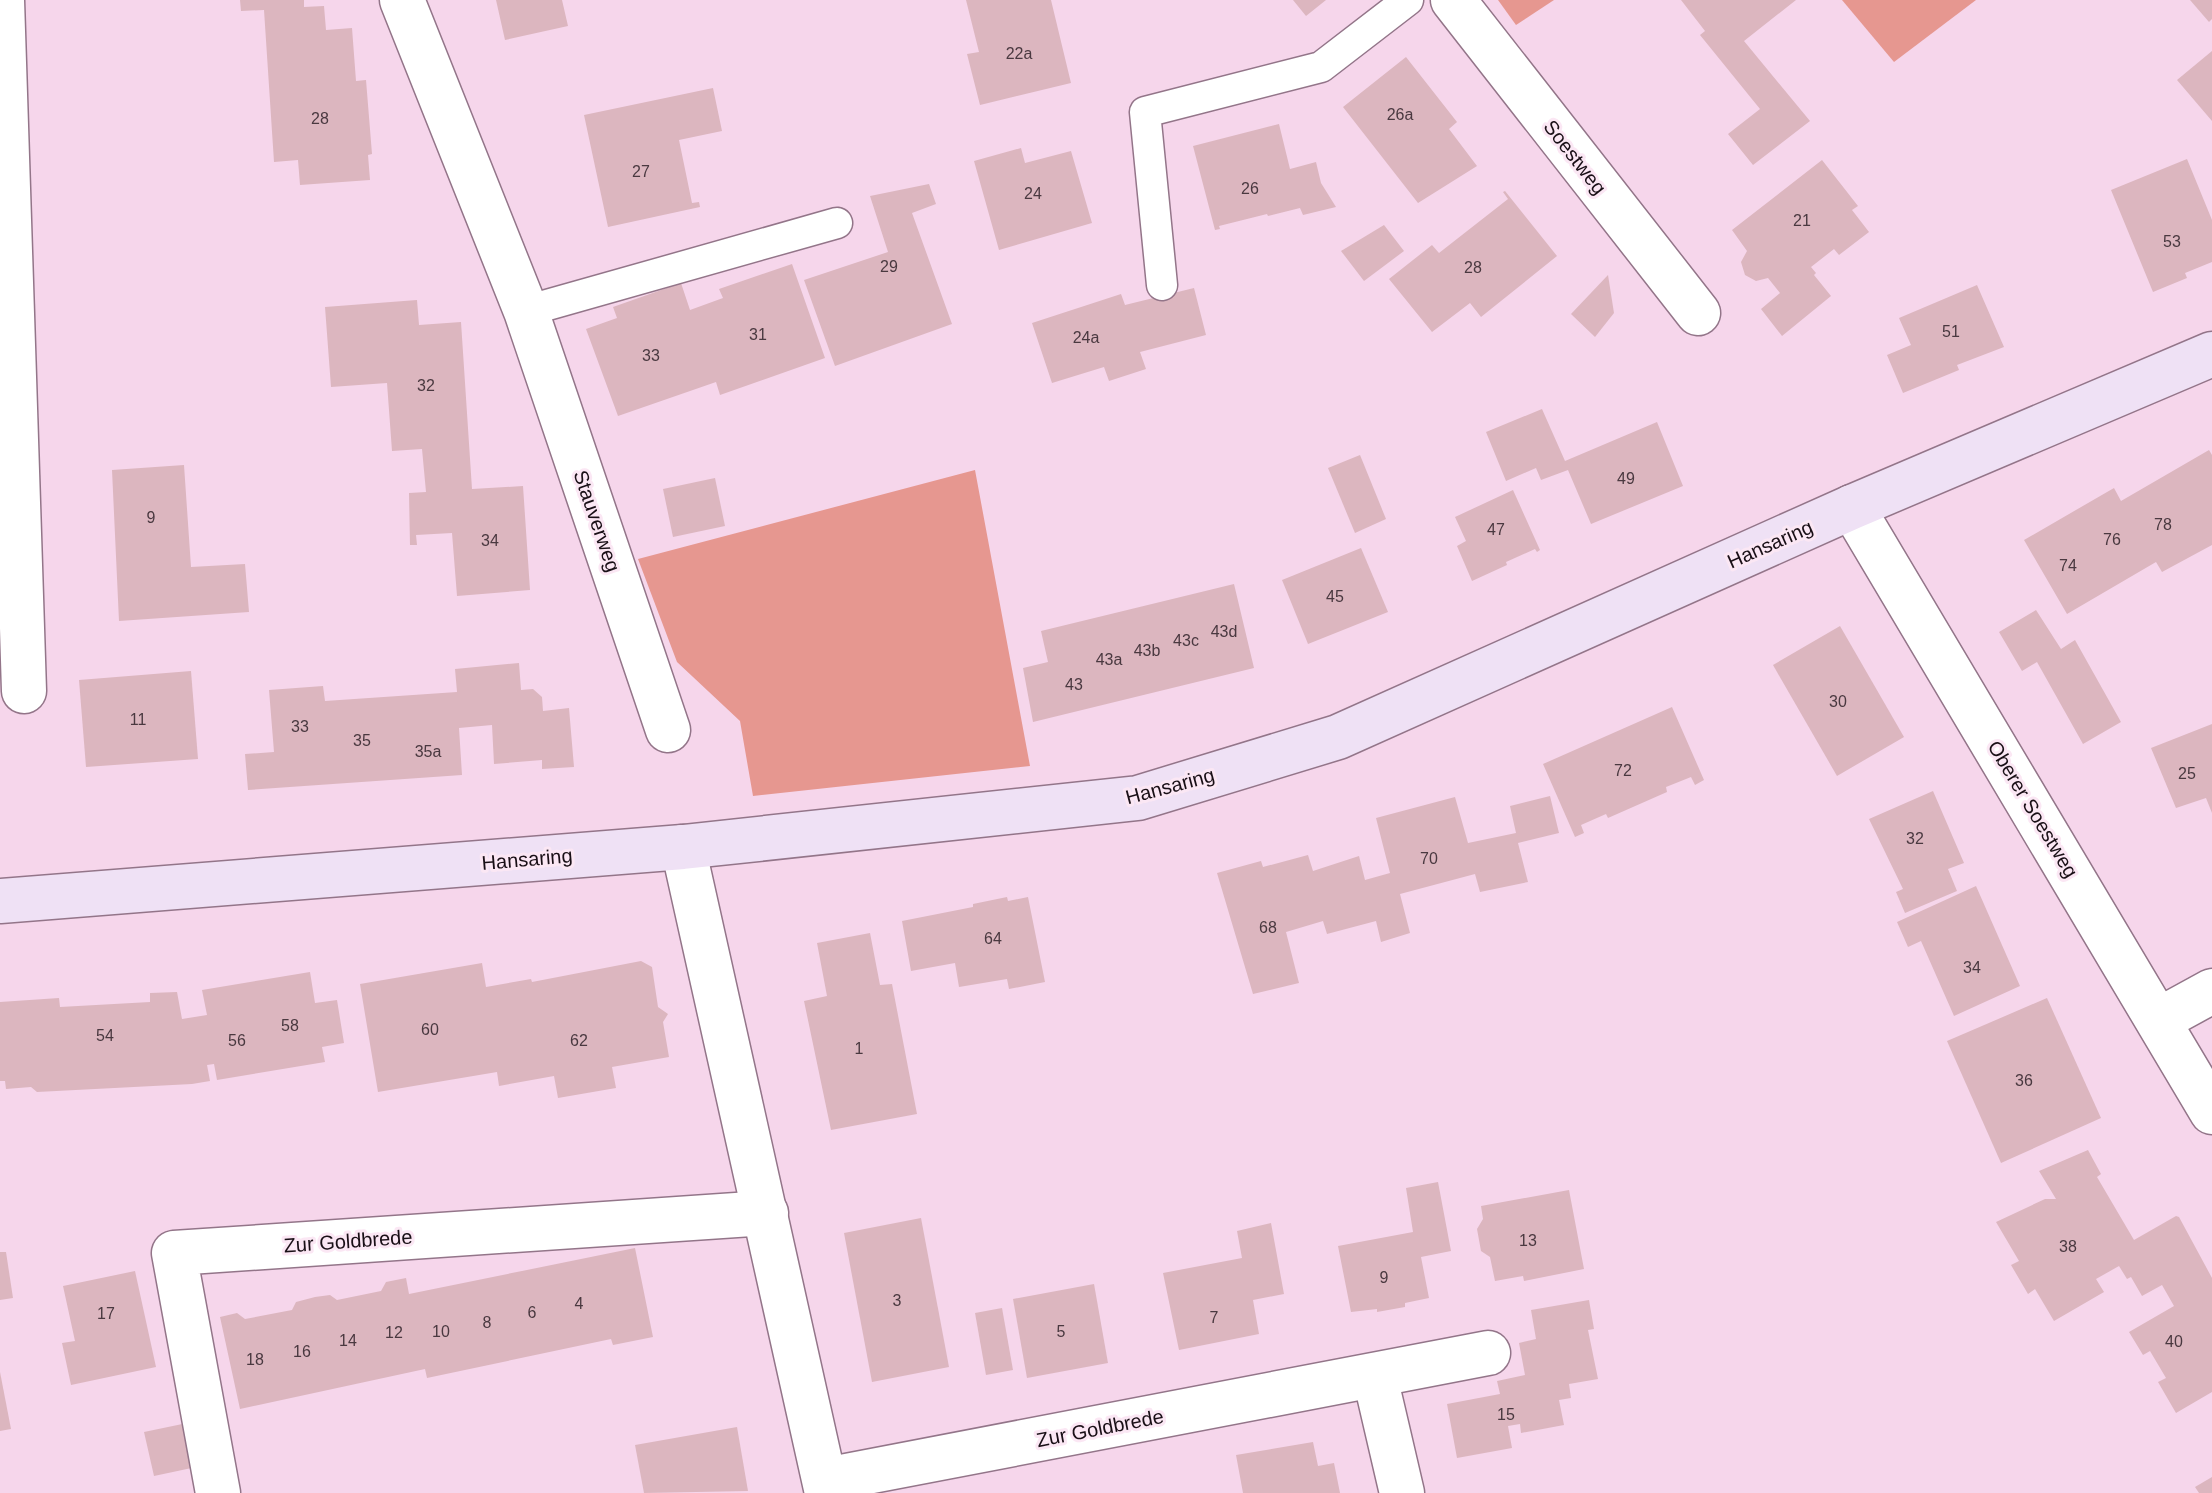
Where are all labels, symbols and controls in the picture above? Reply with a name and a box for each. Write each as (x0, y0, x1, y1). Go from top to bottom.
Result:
house number: 22a (1006, 45, 1032, 62)
house number: 26a (1387, 106, 1413, 123)
house number: 28 (311, 110, 329, 127)
street label: Soestweg (1539, 116, 1611, 198)
house number: 27 (632, 163, 650, 180)
house number: 26 (1241, 180, 1259, 197)
house number: 24 (1024, 185, 1042, 202)
house number: 21 (1793, 212, 1811, 229)
house number: 53 (2163, 233, 2181, 250)
house number: 29 (880, 258, 898, 275)
house number: 28 (1464, 259, 1482, 276)
house number: 51 (1942, 323, 1960, 340)
house number: 31 (749, 326, 767, 343)
house number: 24a (1073, 329, 1099, 346)
house number: 33 (642, 347, 660, 364)
house number: 32 (417, 377, 435, 394)
street label: Stauverweg (569, 467, 625, 575)
house number: 49 (1617, 470, 1635, 487)
house number: 9 (147, 509, 156, 526)
street label: Hansaring (1724, 515, 1816, 573)
house number: 78 (2154, 516, 2172, 533)
house number: 47 (1487, 521, 1505, 538)
house number: 76 (2103, 531, 2121, 548)
house number: 34 (481, 532, 499, 549)
house number: 74 (2059, 557, 2077, 574)
house number: 45 (1326, 588, 1344, 605)
house number: 43d (1211, 623, 1237, 640)
house number: 43c (1173, 632, 1199, 649)
house number: 43b (1134, 642, 1160, 659)
house number: 43a (1096, 651, 1122, 668)
house number: 43 (1065, 676, 1083, 693)
house number: 30 (1829, 693, 1847, 710)
house number: 11 (130, 711, 146, 728)
house number: 33 (291, 718, 309, 735)
house number: 35 (353, 732, 371, 749)
street label: Oberer Soestweg (1983, 737, 2083, 881)
house number: 35a (415, 743, 441, 760)
house number: 72 (1614, 762, 1632, 779)
street label: Hansaring (1123, 764, 1217, 808)
house number: 25 (2178, 765, 2196, 782)
house number: 32 (1906, 830, 1924, 847)
street label: Hansaring (481, 844, 573, 874)
house number: 70 (1420, 850, 1438, 867)
house number: 68 (1259, 919, 1277, 936)
house number: 64 (984, 930, 1002, 947)
house number: 34 (1963, 959, 1981, 976)
house number: 58 (281, 1017, 299, 1034)
house number: 60 (421, 1021, 439, 1038)
house number: 54 (96, 1027, 114, 1044)
house number: 56 (228, 1032, 246, 1049)
house number: 62 (570, 1032, 588, 1049)
house number: 1 (855, 1040, 864, 1057)
house number: 36 (2015, 1072, 2033, 1089)
street label: Zur Goldbrede (283, 1226, 413, 1256)
house number: 13 (1519, 1232, 1537, 1249)
house number: 38 (2059, 1238, 2077, 1255)
house number: 9 (1380, 1269, 1389, 1286)
house number: 3 (893, 1292, 902, 1309)
house number: 4 (575, 1295, 584, 1312)
house number: 6 (528, 1304, 537, 1321)
house number: 17 (97, 1305, 115, 1322)
house number: 7 (1210, 1309, 1219, 1326)
house number: 8 (483, 1314, 492, 1331)
house number: 10 (432, 1323, 450, 1340)
house number: 5 (1057, 1323, 1066, 1340)
house number: 12 (385, 1324, 403, 1341)
house number: 14 (339, 1332, 357, 1349)
house number: 40 (2165, 1333, 2183, 1350)
house number: 16 (293, 1343, 311, 1360)
house number: 18 (246, 1351, 264, 1368)
street label: Zur Goldbrede (1035, 1405, 1165, 1451)
house number: 15 (1497, 1406, 1515, 1423)

